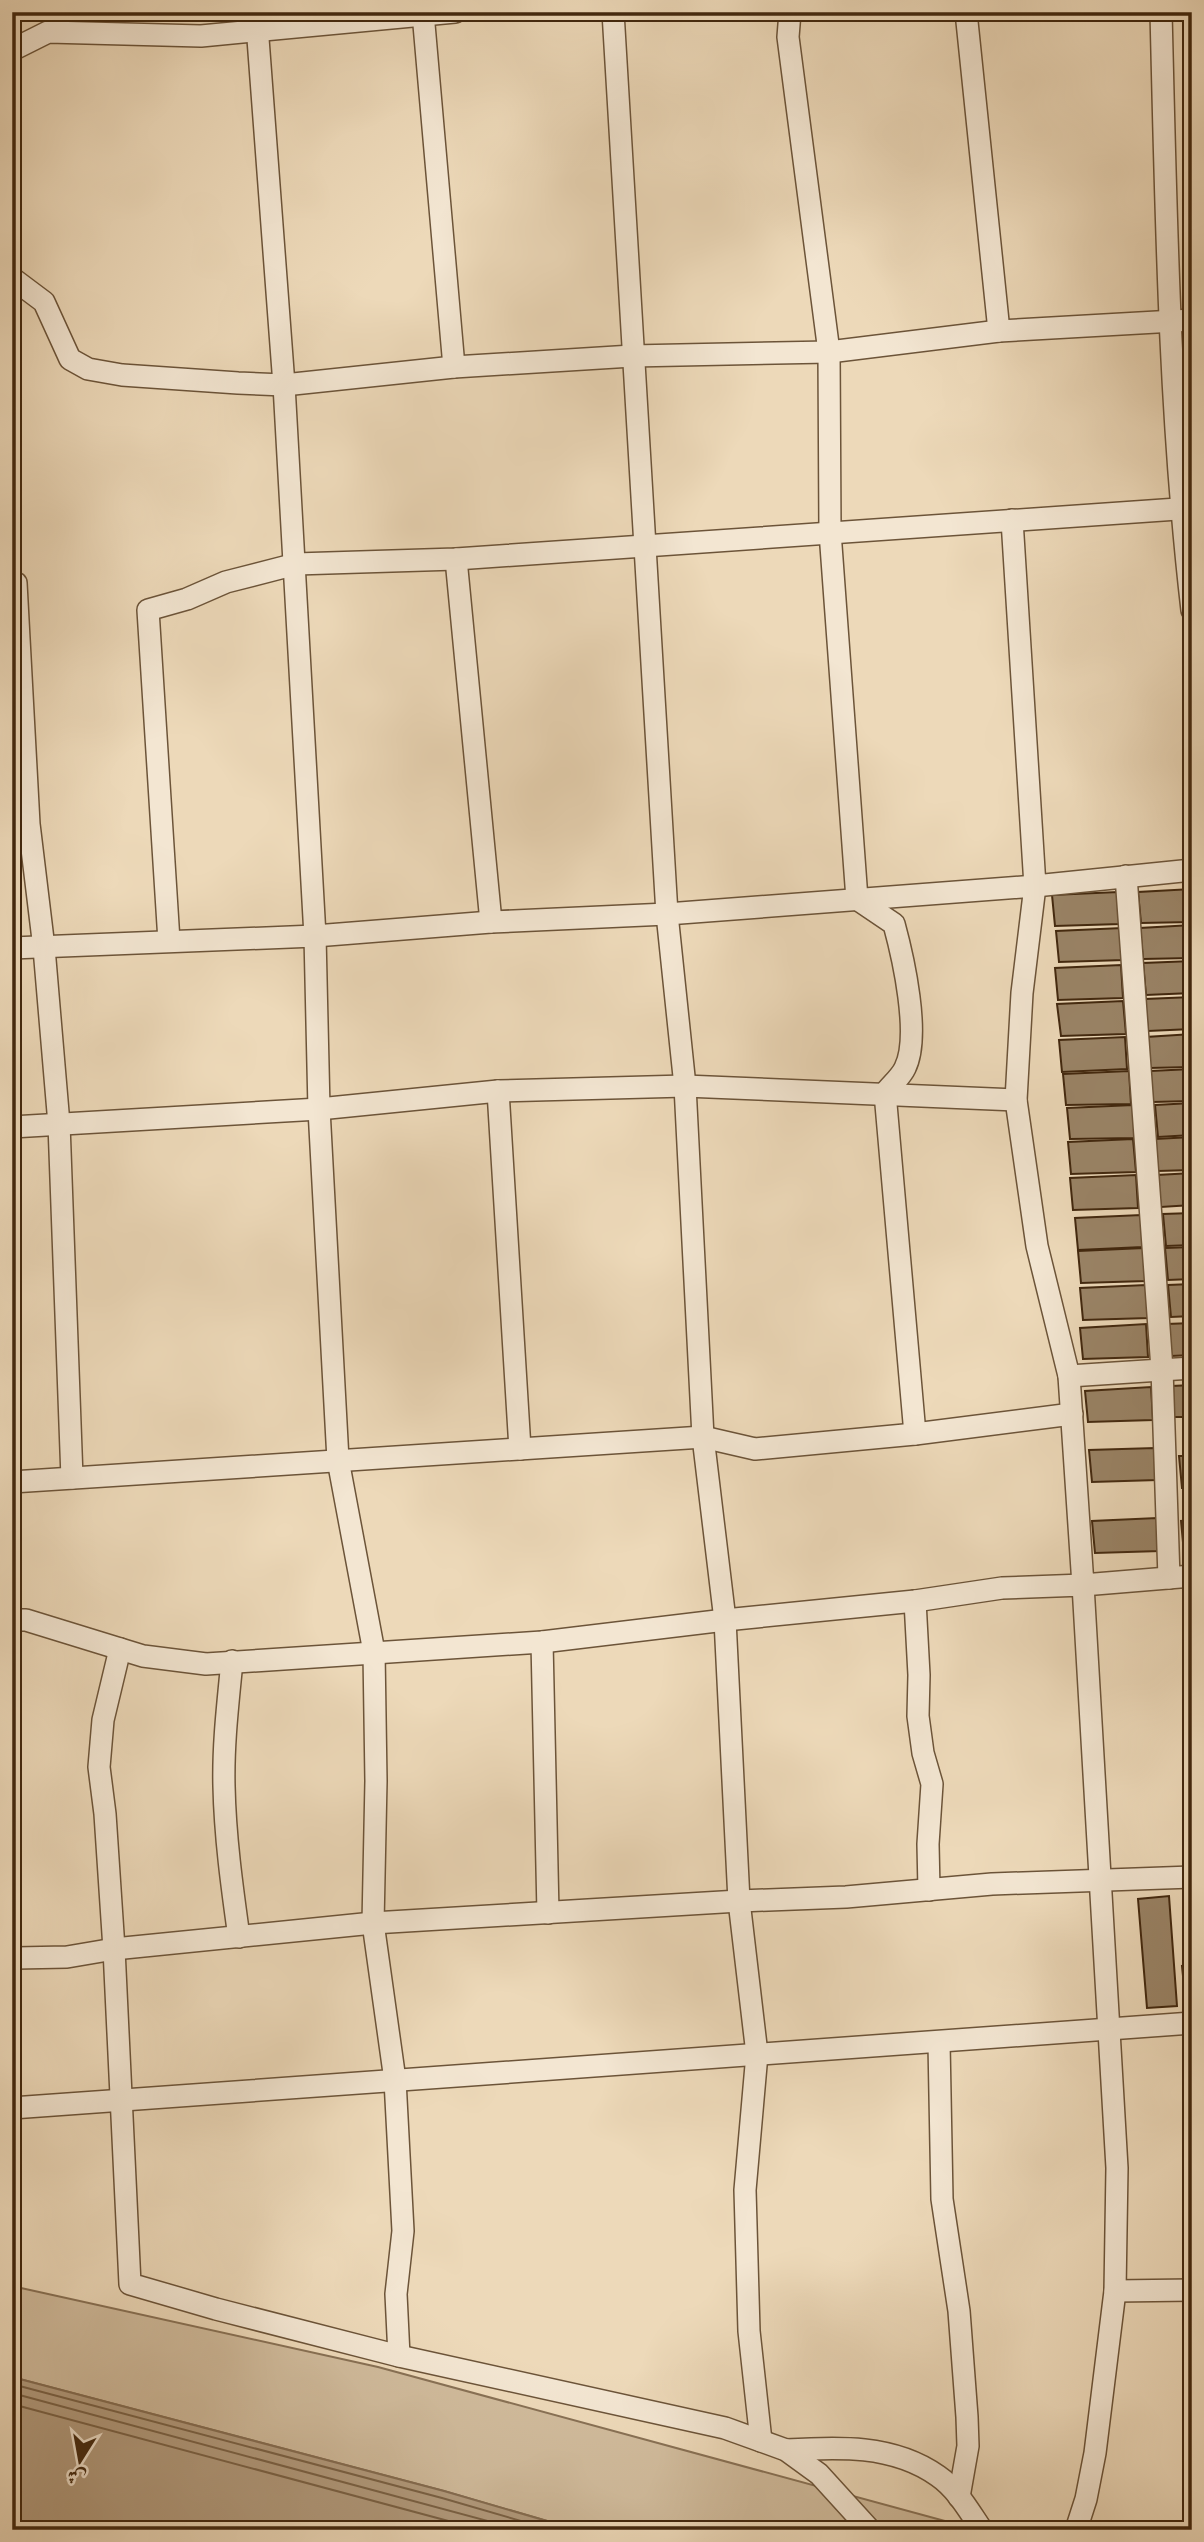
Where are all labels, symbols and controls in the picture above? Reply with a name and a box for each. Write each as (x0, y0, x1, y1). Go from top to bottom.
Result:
north arrow (46, 2426, 116, 2496)
text: ش (65, 2464, 88, 2490)

